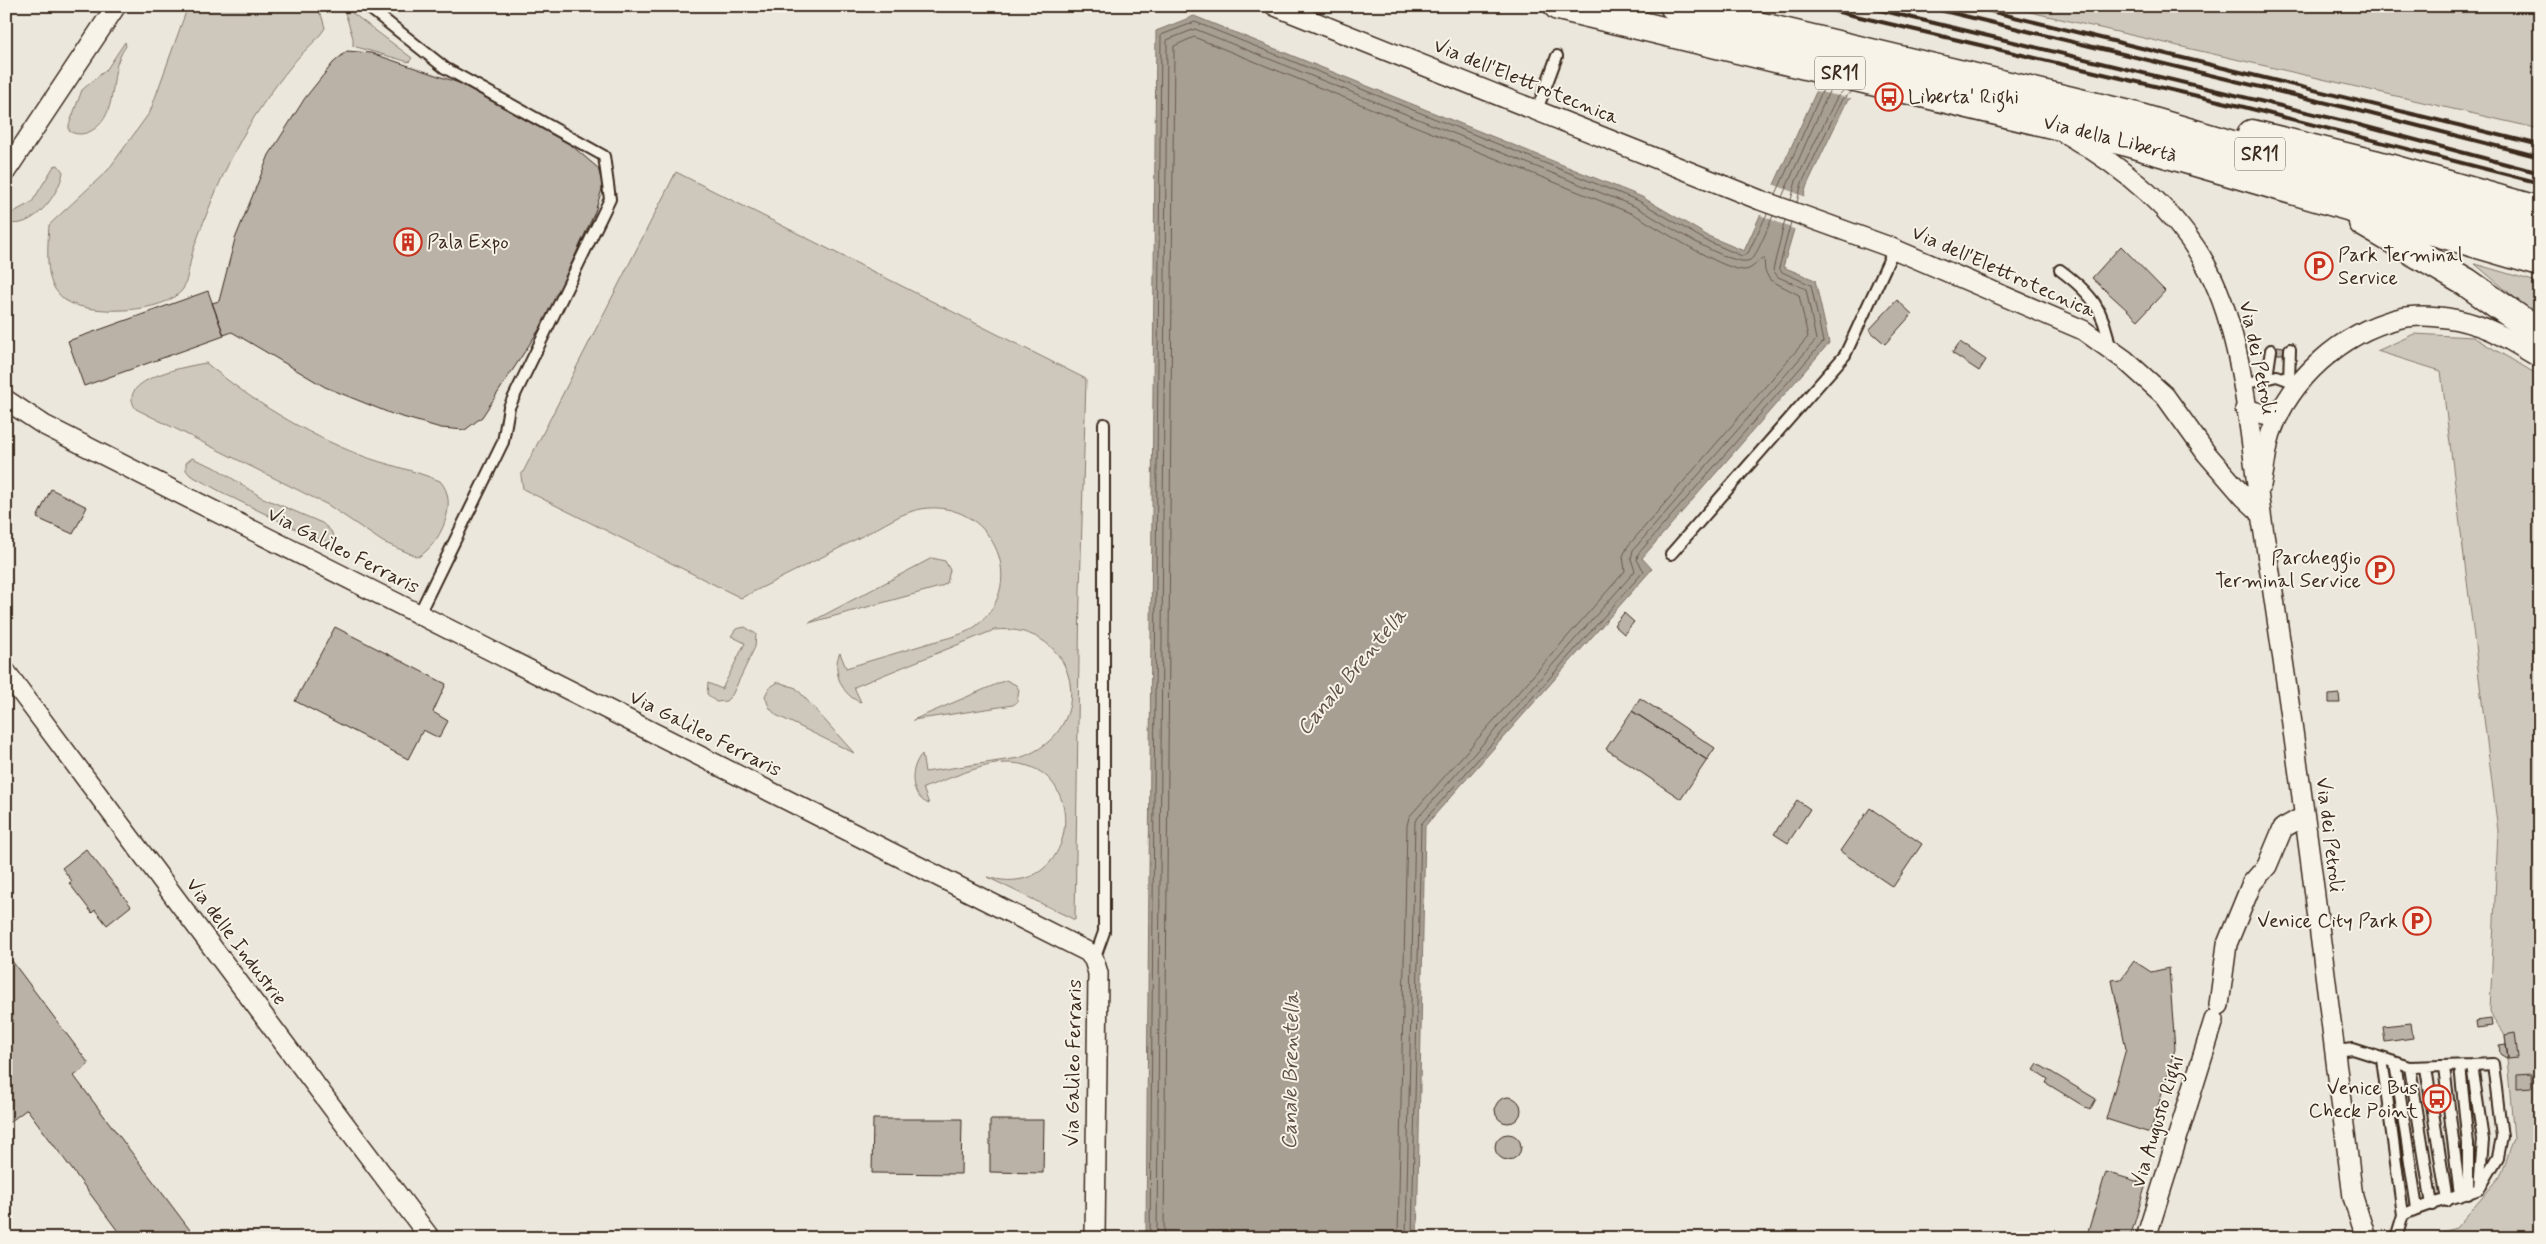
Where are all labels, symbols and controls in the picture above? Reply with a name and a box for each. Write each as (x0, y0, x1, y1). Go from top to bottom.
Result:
street label: Via dell'Elettrotecnica (1429, 32, 1624, 132)
road number: SR11 (1815, 56, 1865, 90)
bus stop icon: Liberta' Righi (1874, 82, 1904, 112)
place label: Liberta' Righi (1908, 84, 2019, 113)
street label: Via della Libertà (2040, 109, 2180, 169)
road number: SR11 (2235, 138, 2285, 170)
street label: Via dell'Elettrotecnica (1907, 219, 2100, 325)
building icon: Pala Expo (393, 227, 423, 257)
place label: Pala Expo (427, 229, 509, 256)
place label: Park Terminal Service (2338, 242, 2463, 292)
parking icon: Park Terminal Service (2304, 251, 2334, 281)
street label: Via dei Petroli (2232, 299, 2282, 417)
street label: Via Galileo Ferraris (262, 501, 424, 601)
place label: Parcheggio Terminal Service (2215, 545, 2361, 595)
parking icon: Parcheggio Terminal Service (2365, 555, 2395, 585)
water label: Canale Brentella (1291, 602, 1414, 741)
street label: Via Galileo Ferraris (624, 684, 786, 784)
street label: Via dei Petroli (2309, 776, 2349, 894)
street label: Via delle Industrie (179, 873, 293, 1011)
parking icon: Venice City Park (2402, 906, 2432, 936)
place label: Venice City Park (2257, 908, 2398, 935)
street label: Via Galileo Ferraris (1059, 979, 1089, 1147)
water label: Canale Brentella (1276, 991, 1306, 1150)
street label: Via Augusto Righi (2125, 1053, 2193, 1192)
place label: Venice Bus Check Point (2309, 1075, 2418, 1125)
bus stop icon: Venice Bus Check Point (2422, 1084, 2452, 1114)

